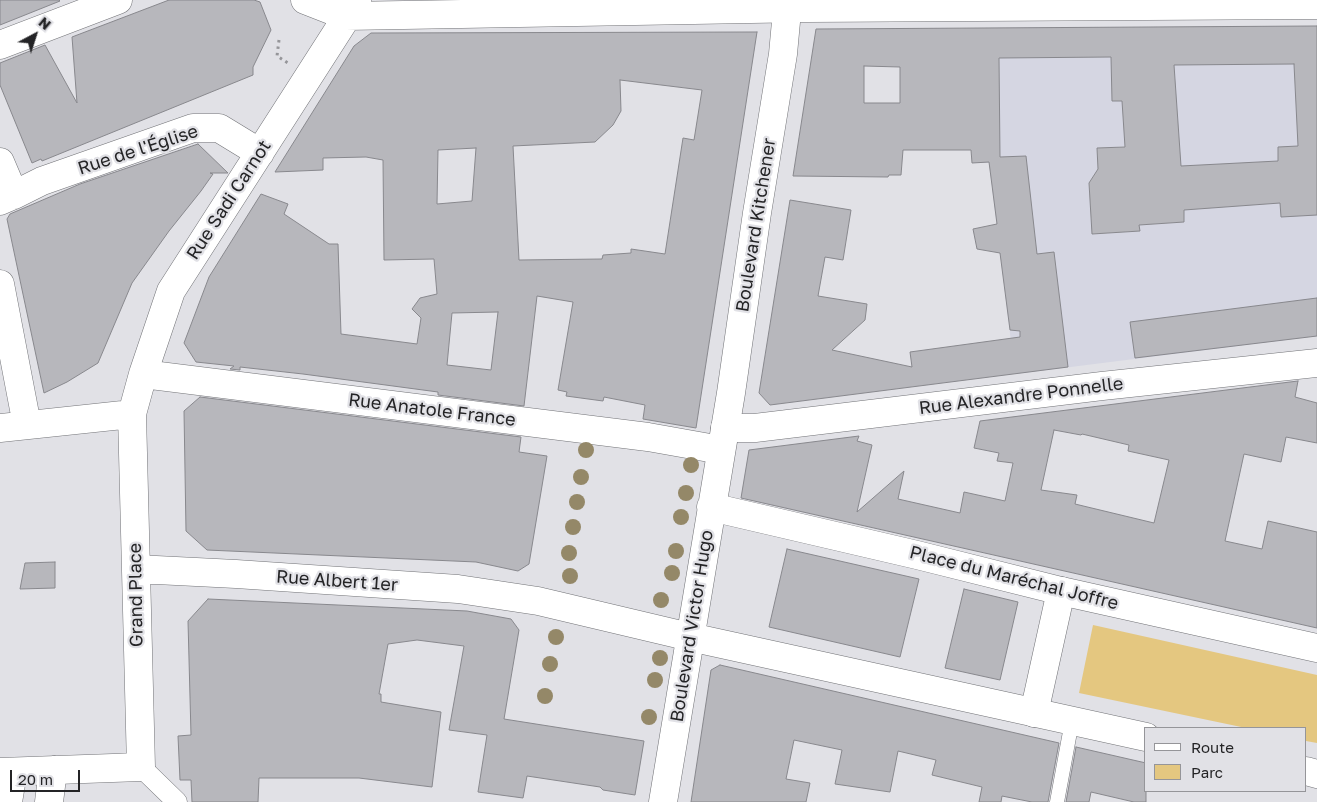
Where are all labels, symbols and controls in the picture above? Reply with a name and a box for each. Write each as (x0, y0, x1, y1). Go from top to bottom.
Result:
north arrow (10, 10, 60, 60)
text: N (35, 13, 54, 33)
street label: Rue de l'Église (75, 120, 201, 180)
street label: Rue Sadi Carnot (182, 136, 276, 264)
street label: Boulevard Kitchener (732, 136, 780, 314)
street label: Rue Alexandre Ponnelle (918, 373, 1124, 419)
street label: Rue Anatole France (347, 389, 517, 431)
street label: Boulevard Victor Hugo (666, 528, 718, 724)
street label: Place du Maréchal Joffre (907, 542, 1121, 614)
street label: Grand Place (124, 543, 148, 647)
street label: Rue Albert 1er (275, 566, 399, 596)
legend (1144, 727, 1307, 792)
text: Route (1191, 738, 1234, 756)
scale bar (12, 760, 82, 792)
text: Parc (1191, 763, 1223, 781)
text: 20 m (18, 770, 53, 788)

